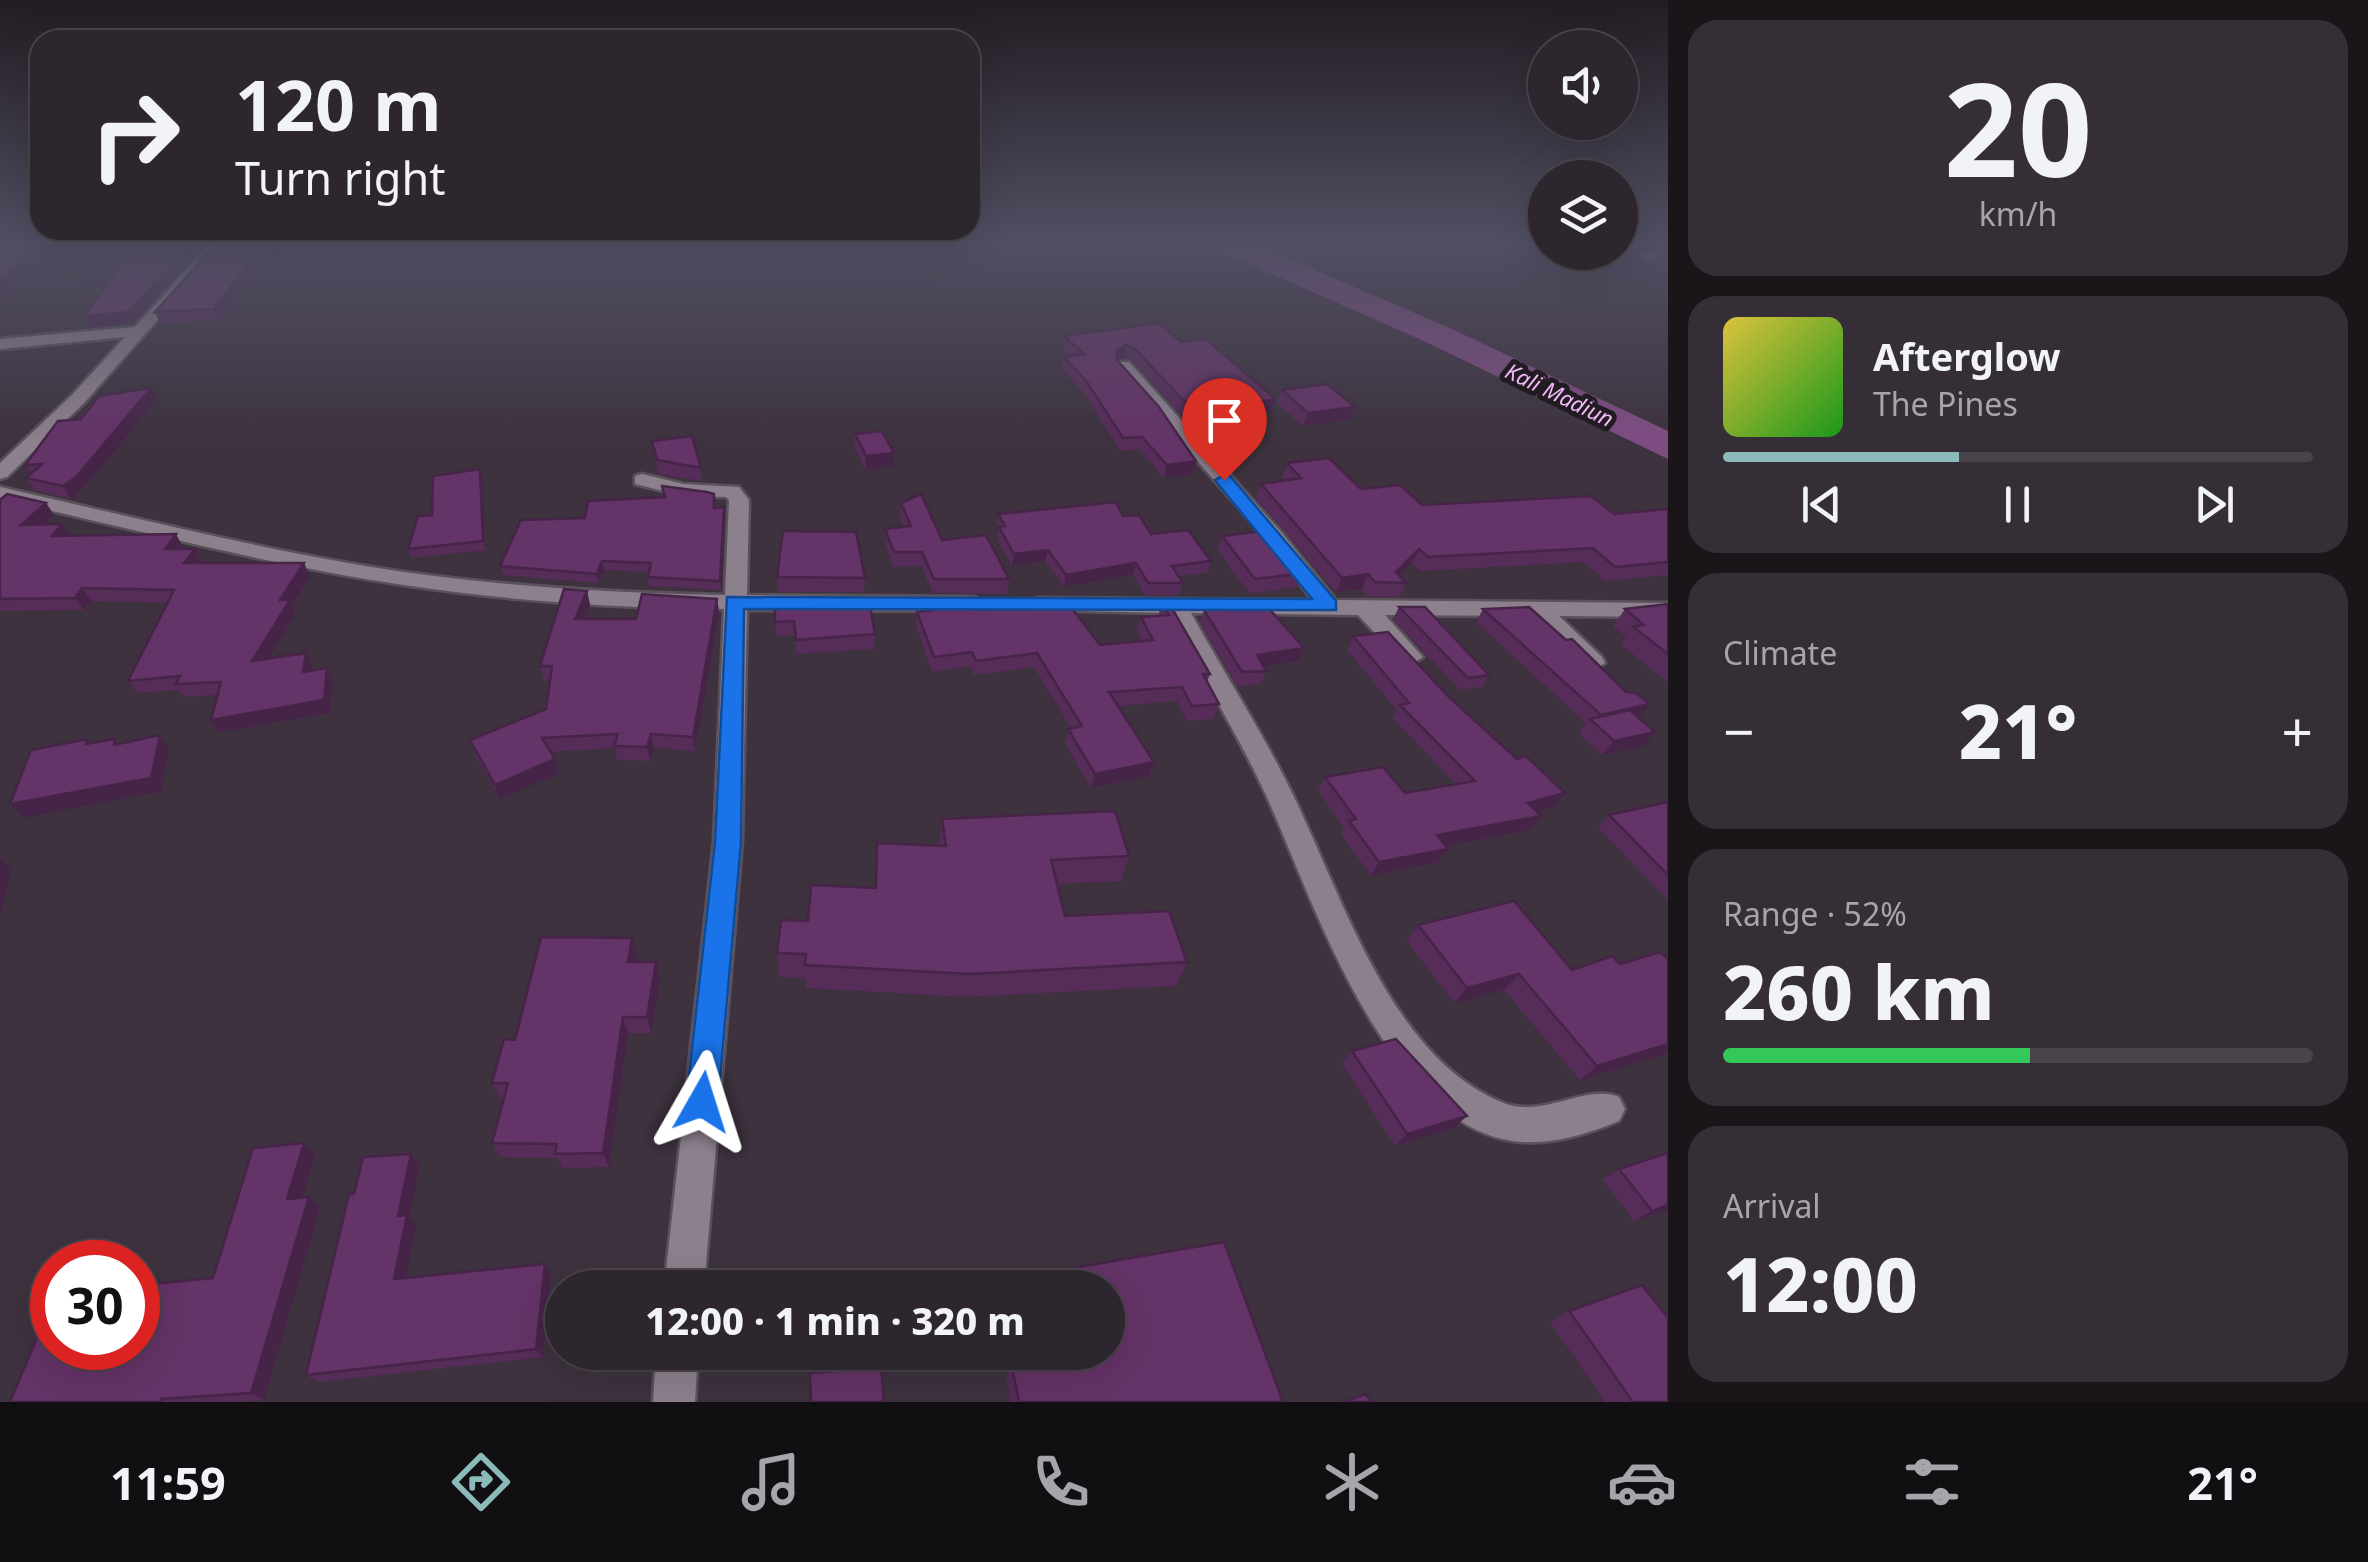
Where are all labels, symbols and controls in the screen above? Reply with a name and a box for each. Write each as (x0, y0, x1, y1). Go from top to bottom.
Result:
map controls (1528, 30, 1638, 270)
button: sound (1528, 30, 1638, 140)
text: 20 (1944, 38, 2092, 215)
text: 120 m (235, 56, 442, 152)
icon: right (70, 70, 200, 200)
text: Turn right (235, 147, 446, 208)
button: layers (1528, 160, 1638, 270)
text: km/h (1979, 192, 2057, 235)
text: Afterglow (1873, 330, 2061, 382)
water label: Kali Madiun (1501, 355, 1619, 433)
pin (1182, 378, 1267, 481)
text: The Pines (1873, 382, 2018, 425)
icon: arrive (1197, 393, 1252, 448)
icon: previous (1794, 477, 1849, 532)
icon: pause (1990, 477, 2045, 532)
icon: next (2187, 477, 2242, 532)
text: Climate (1723, 631, 1837, 674)
text: 21° (1959, 679, 2077, 781)
text: − (1723, 693, 1754, 768)
text: + (2282, 693, 2313, 768)
text: Range · 52% (1723, 892, 1907, 935)
text: 260 km (1723, 940, 1994, 1042)
position arrow (650, 1050, 754, 1154)
text: Arrival (1723, 1184, 1821, 1227)
text: 12:00 (1723, 1232, 1918, 1334)
speed limit sign: 30 (30, 1240, 160, 1370)
text: 12:00 · 1 min · 320 m (645, 1294, 1025, 1346)
icon: directions (446, 1447, 516, 1517)
icon: music (736, 1447, 806, 1517)
icon: phone (1026, 1447, 1096, 1517)
icon: climate (1317, 1447, 1387, 1517)
icon: car (1607, 1447, 1677, 1517)
icon: filters (1897, 1447, 1967, 1517)
text: 11:59 (110, 1452, 226, 1513)
text: 21° (2187, 1452, 2258, 1513)

